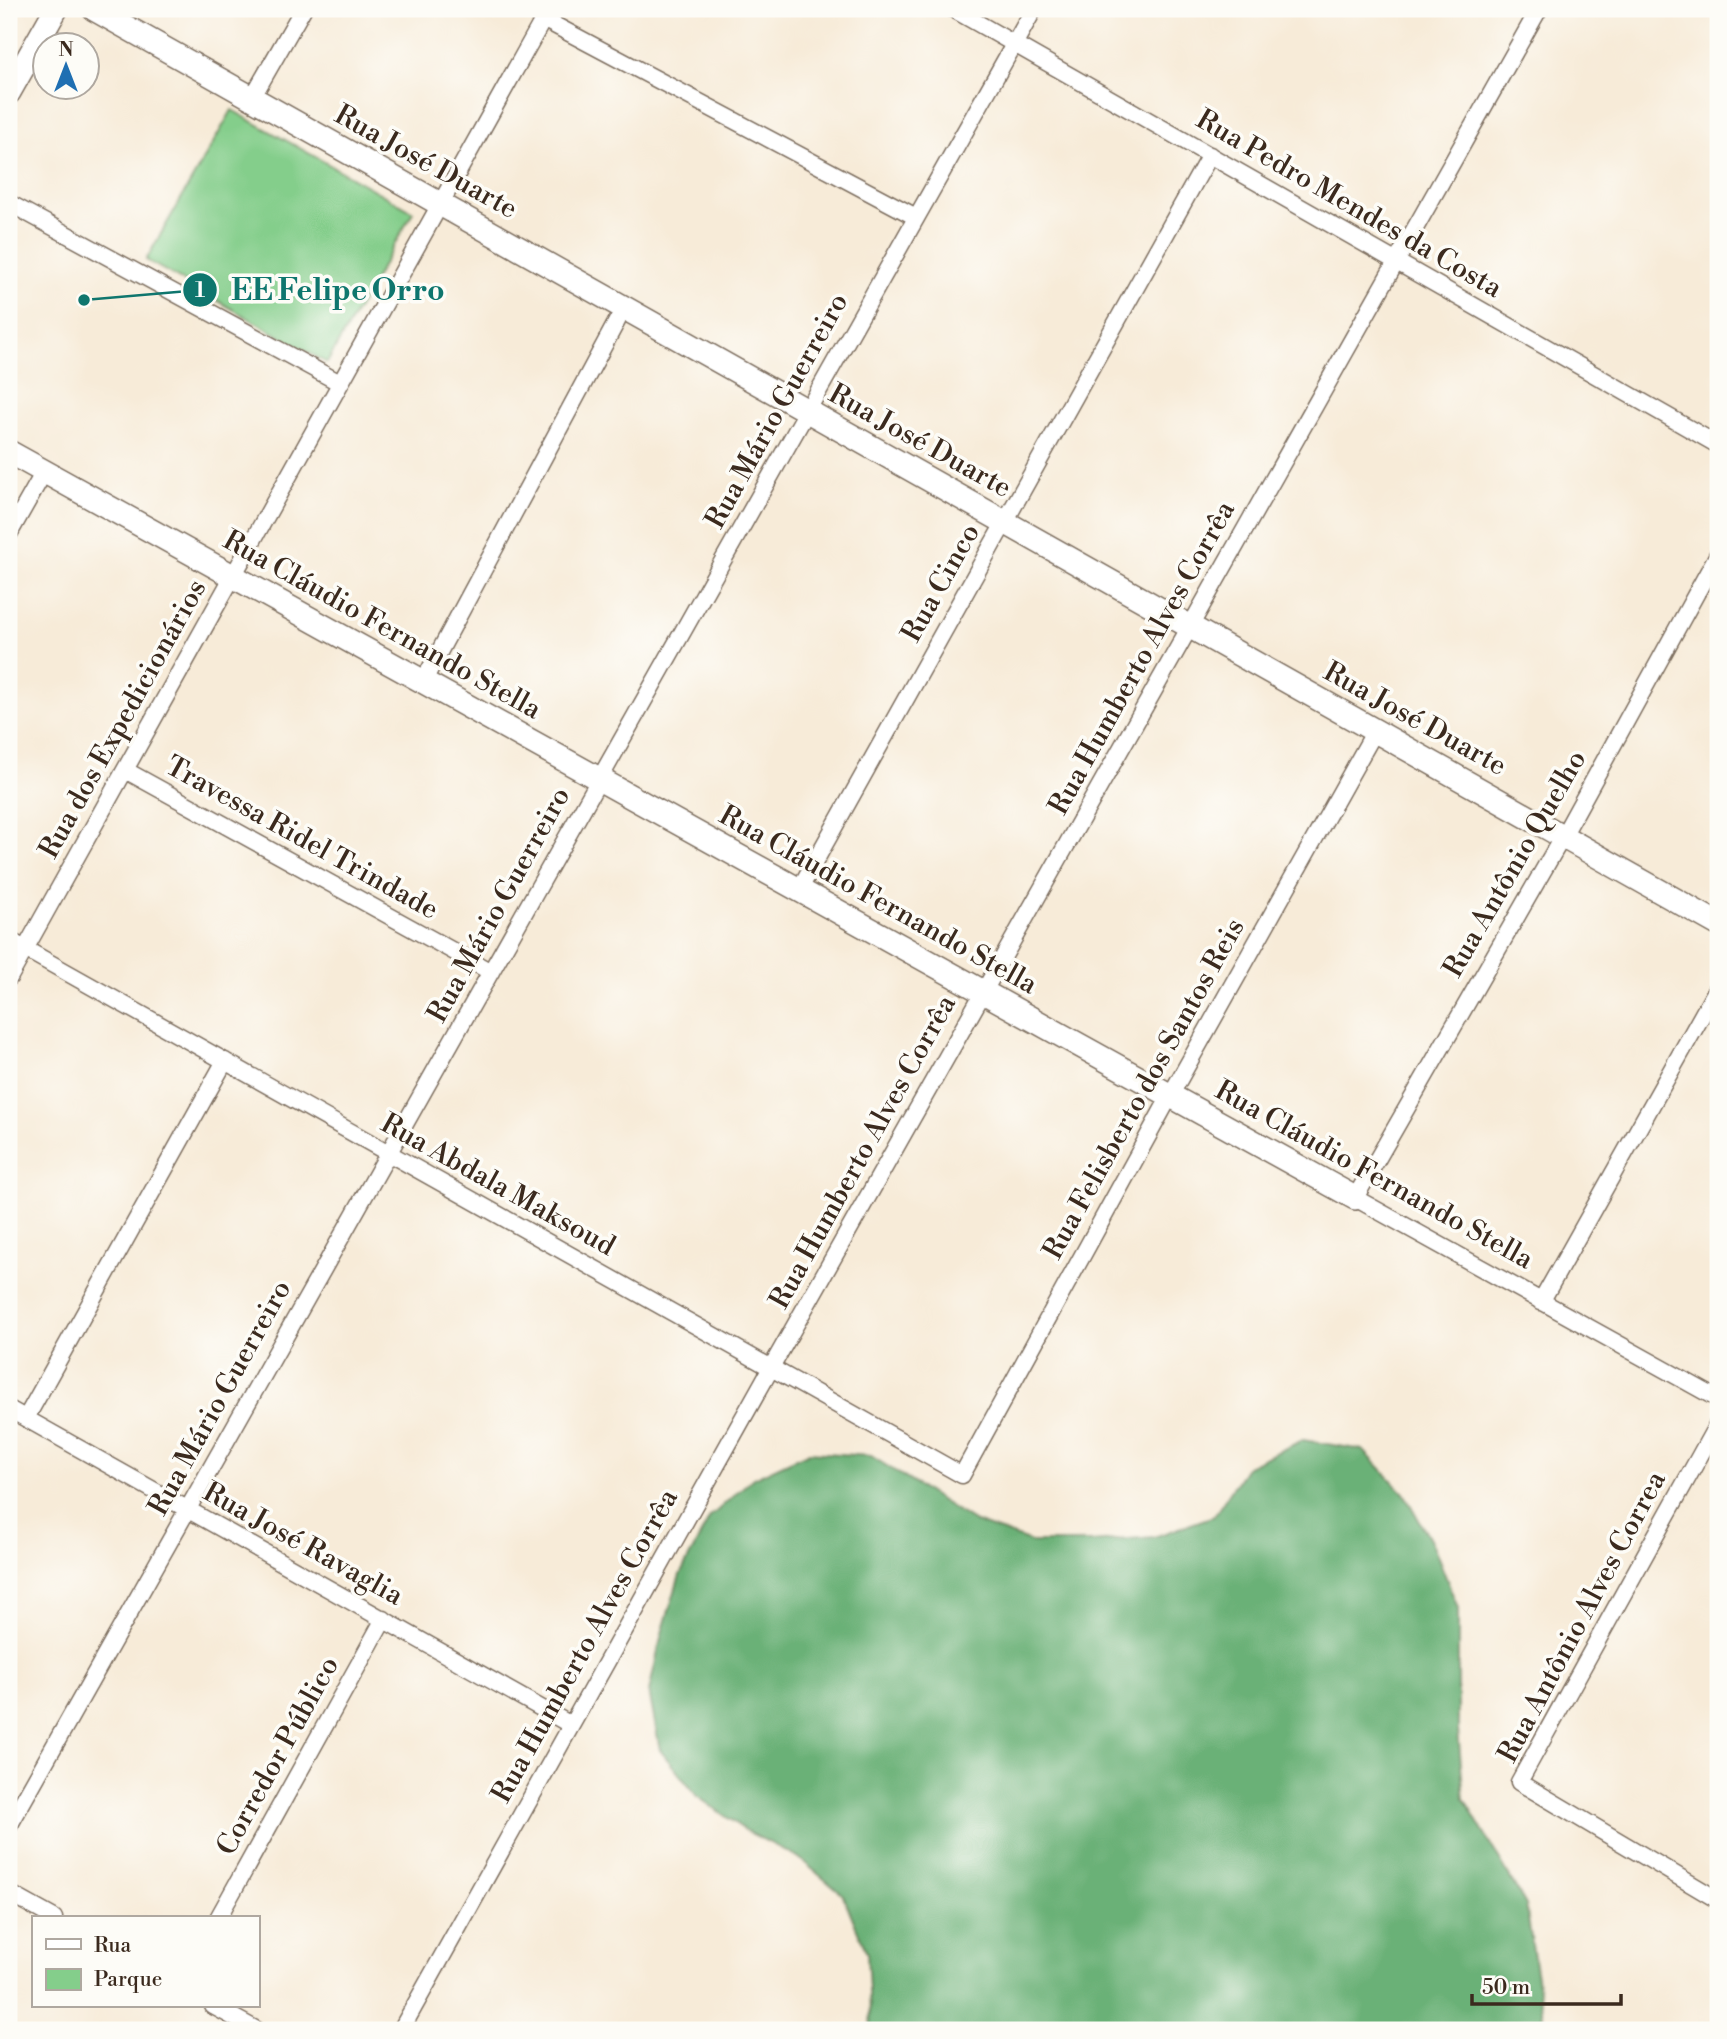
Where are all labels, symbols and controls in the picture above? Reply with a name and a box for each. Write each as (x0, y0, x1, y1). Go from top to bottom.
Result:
north arrow (32, 32, 102, 102)
text: N (58, 38, 74, 62)
street label: Rua José Duarte (328, 97, 524, 227)
street label: Rua Pedro Mendes da Costa (1190, 102, 1509, 306)
callout: EE Felipe Orro (182, 264, 459, 315)
text: EE Felipe Orro (231, 272, 445, 310)
text: 1 (195, 278, 205, 304)
street label: Rua Mário Guerreiro (698, 287, 856, 535)
street label: Rua José Duarte (822, 376, 1018, 506)
street label: Rua Humberto Alves Corrêa (1041, 494, 1243, 821)
street label: Rua Cinco (894, 518, 988, 648)
street label: Rua Cláudio Fernando Stella (217, 523, 548, 728)
street label: Rua dos Expedicionários (32, 573, 214, 865)
street label: Rua José Duarte (1317, 654, 1513, 784)
street label: Rua Antônio Quelho (1436, 744, 1594, 984)
street label: Travessa Ridel Trindade (160, 748, 444, 928)
street label: Rua Mário Guerreiro (420, 781, 578, 1029)
street label: Rua Cláudio Fernando Stella (713, 798, 1044, 1003)
street label: Rua Felisberto dos Santos Reis (1035, 912, 1253, 1266)
street label: Rua Humberto Alves Corrêa (762, 988, 964, 1315)
street label: Rua Cláudio Fernando Stella (1209, 1073, 1540, 1278)
street label: Rua Abdala Maksoud (375, 1106, 621, 1264)
street label: Rua Mário Guerreiro (141, 1274, 299, 1522)
street label: Rua Antônio Alves Correa (1490, 1465, 1674, 1769)
street label: Rua José Ravaglia (197, 1475, 410, 1614)
street label: Rua Humberto Alves Corrêa (484, 1482, 686, 1809)
street label: Corredor Público (209, 1650, 347, 1862)
legend (32, 1916, 259, 2008)
text: Rua (94, 1933, 131, 1959)
scale bar (1472, 1962, 1620, 2006)
text: Parque (94, 1967, 162, 1993)
text: 50 m (1482, 1975, 1530, 2001)

